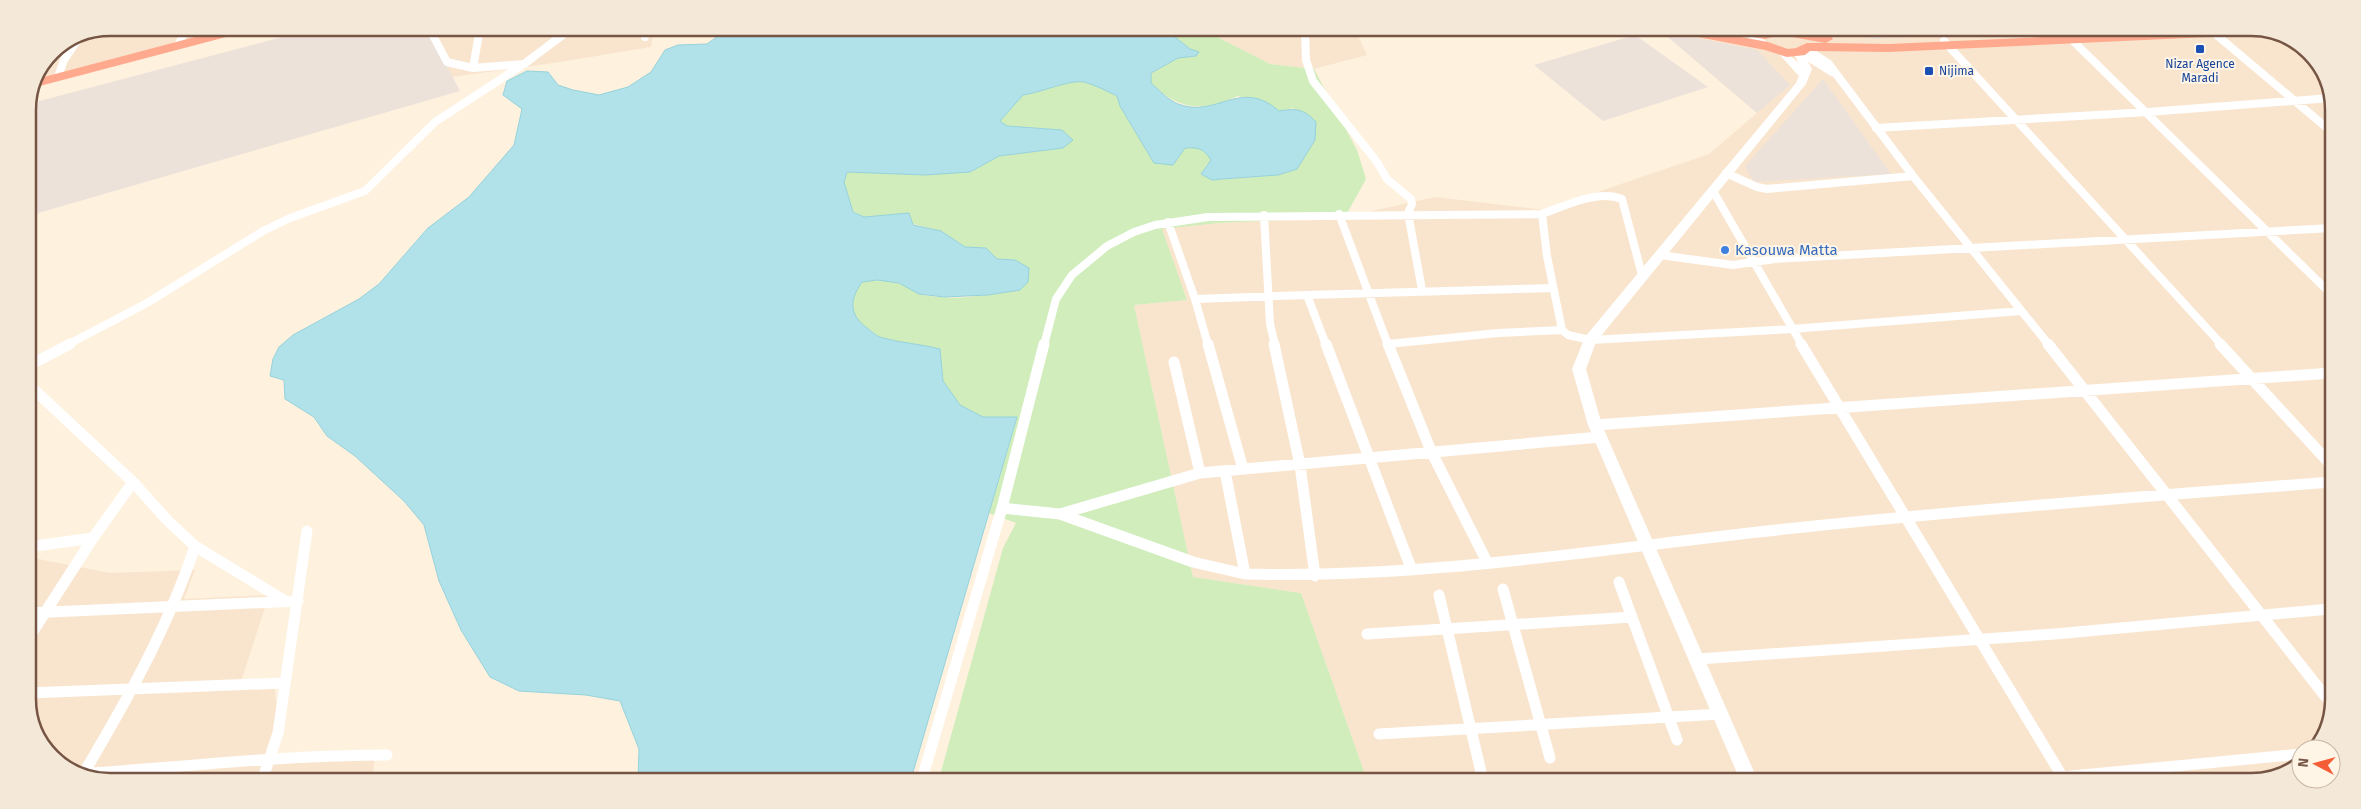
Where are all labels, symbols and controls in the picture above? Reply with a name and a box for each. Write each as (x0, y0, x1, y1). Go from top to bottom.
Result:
marker: Nizar Agence Maradi (2194, 43, 2206, 55)
place label: Nizar Agence Maradi (2165, 57, 2235, 85)
place label: Nijima (1939, 64, 1974, 78)
marker: Nijima (1923, 65, 1935, 77)
place label: Kasouwa Matta (1735, 241, 1838, 259)
marker: Kasouwa Matta (1719, 244, 1731, 256)
north arrow (2291, 739, 2341, 789)
text: N (2295, 757, 2313, 768)

